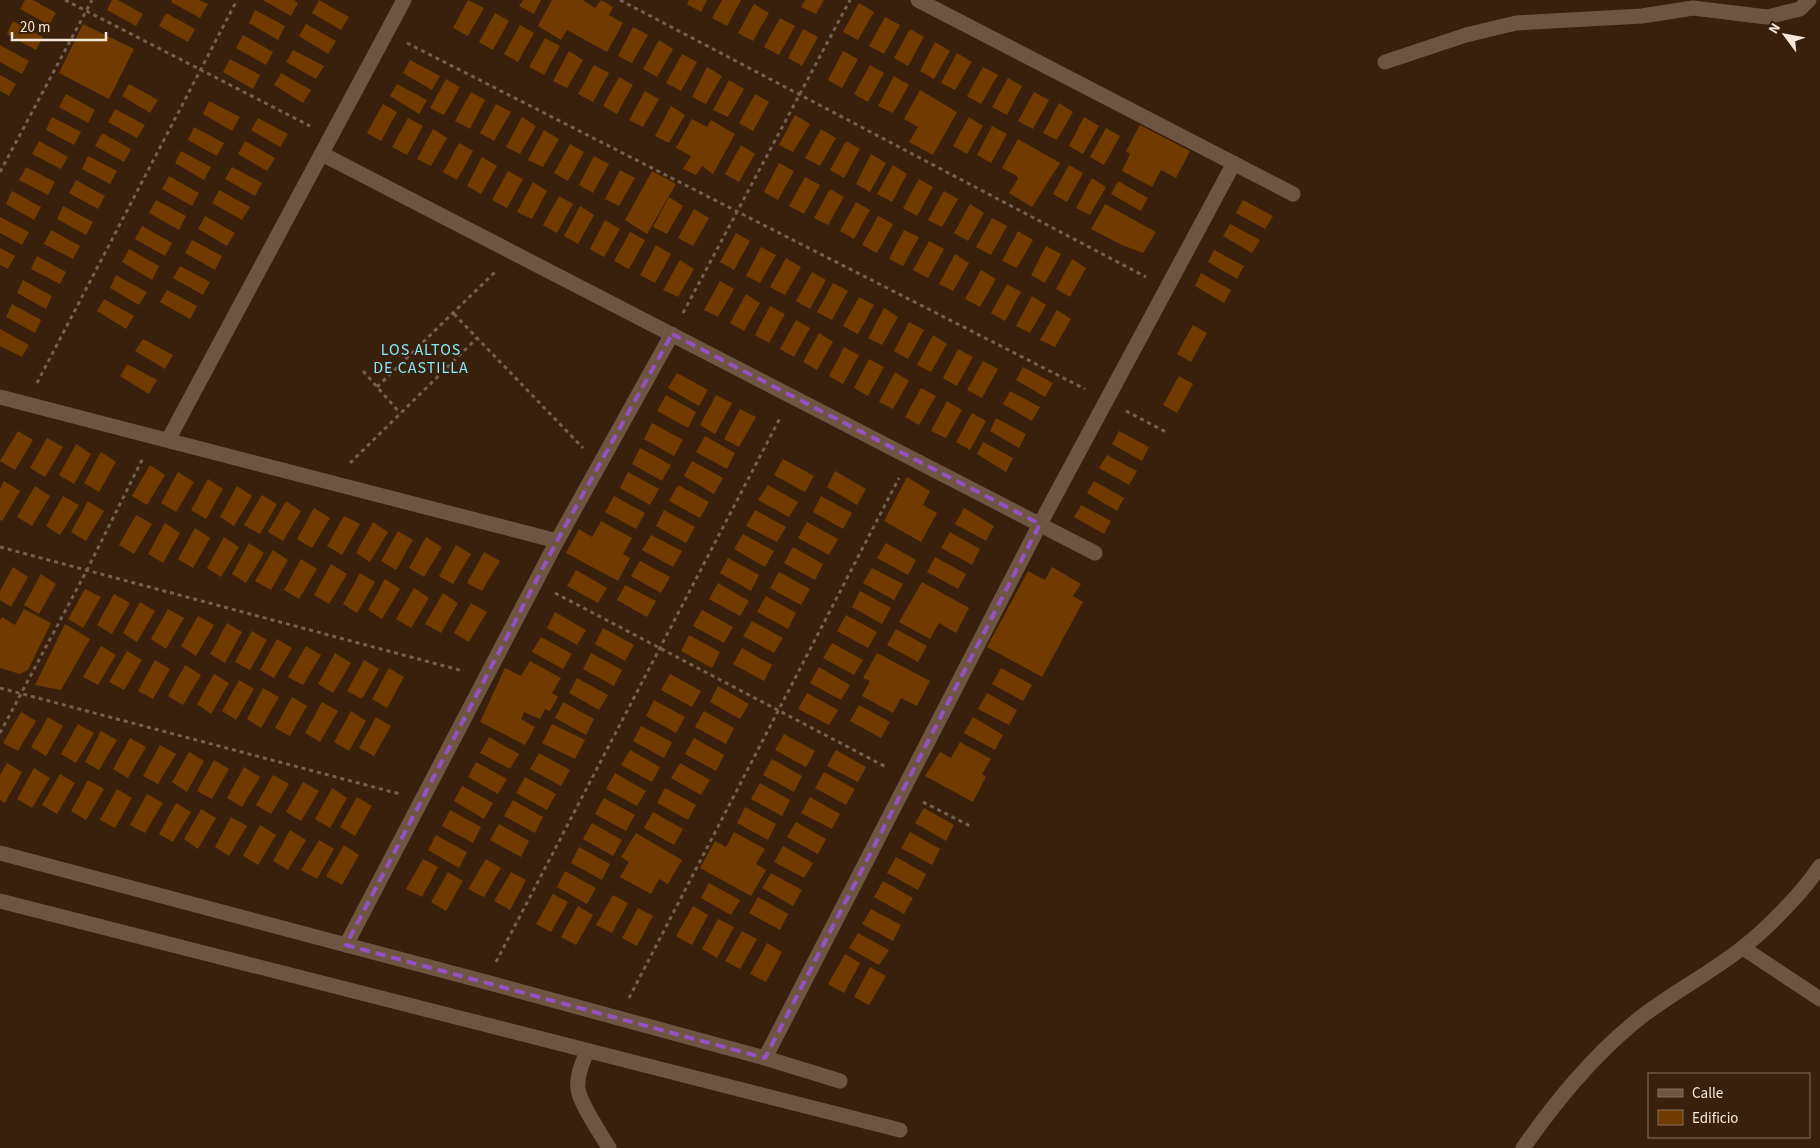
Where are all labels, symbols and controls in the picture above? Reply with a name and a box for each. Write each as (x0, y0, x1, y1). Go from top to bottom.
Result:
scale bar (12, 10, 106, 42)
north arrow (1760, 10, 1810, 60)
text: 20 m (20, 17, 50, 38)
text: N (1764, 19, 1786, 38)
district label: LOS ALTOS DE CASTILLA (373, 339, 469, 379)
legend (1648, 1073, 1810, 1138)
text: Calle (1692, 1083, 1723, 1104)
text: Edificio (1692, 1108, 1739, 1129)

